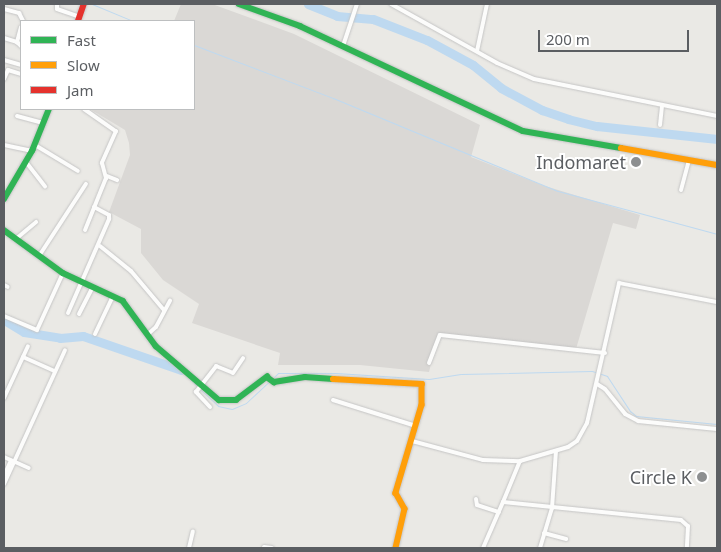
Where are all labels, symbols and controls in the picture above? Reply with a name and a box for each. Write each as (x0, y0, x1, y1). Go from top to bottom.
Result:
legend (20, 20, 195, 110)
scale bar (541, 20, 692, 52)
text: 200 m (546, 29, 590, 49)
text: Fast (67, 30, 96, 50)
text: Slow (67, 55, 100, 75)
text: Jam (67, 80, 94, 100)
place label: Indomaret (536, 151, 626, 173)
marker: Indomaret (630, 156, 642, 168)
place label: Circle K (630, 466, 692, 488)
marker: Circle K (696, 471, 708, 483)

